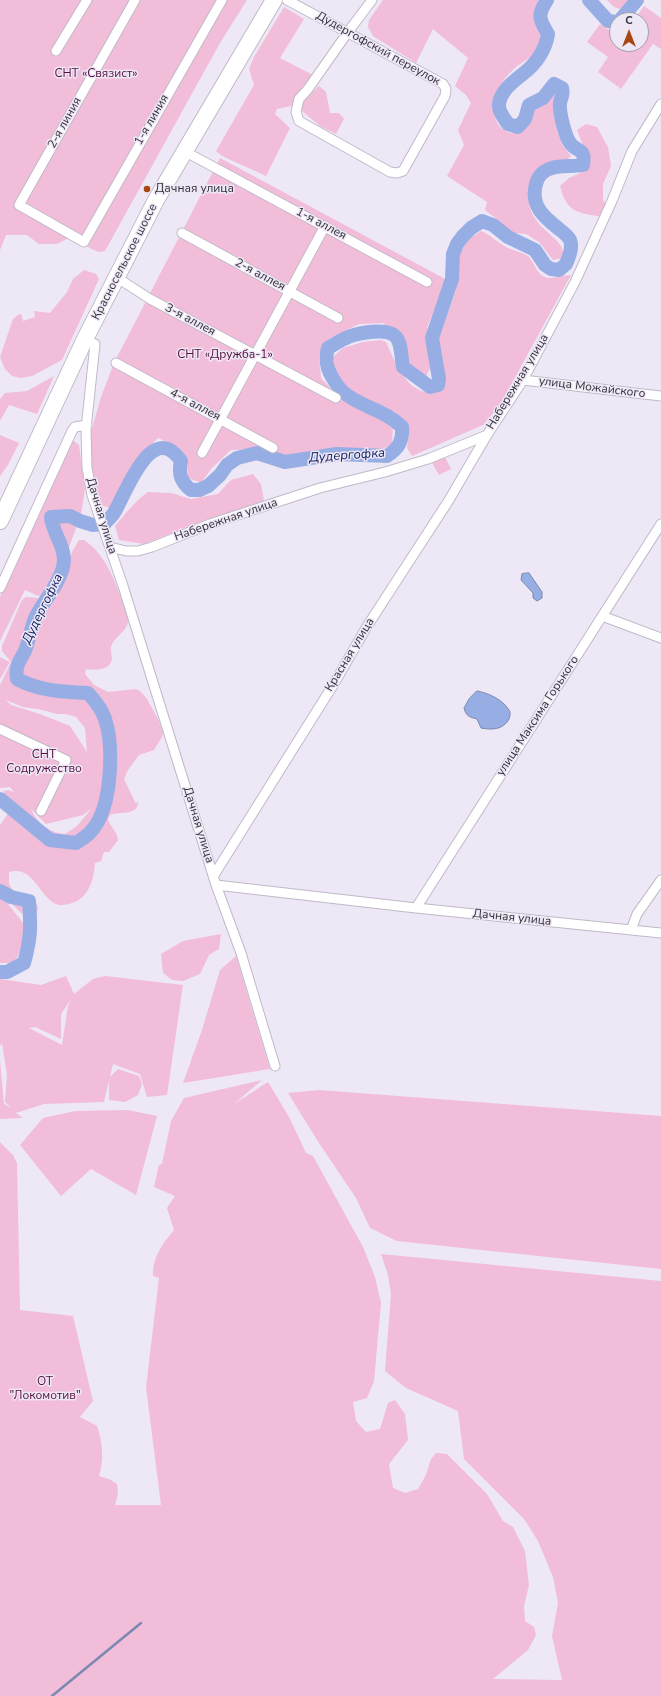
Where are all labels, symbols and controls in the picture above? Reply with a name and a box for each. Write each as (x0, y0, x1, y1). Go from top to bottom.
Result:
street label: Дудергофский переулок (313, 9, 443, 89)
north arrow (609, 12, 649, 52)
text: С (625, 13, 633, 28)
park label: СНТ «Связист» (54, 67, 138, 81)
street label: 1-я линия (132, 92, 172, 148)
street label: 2-я линия (45, 95, 85, 151)
place label: Дачная улица (155, 182, 234, 196)
marker: Дачная улица (142, 184, 152, 194)
street label: Красносельское шоссе (89, 201, 161, 323)
street label: 1-я аллея (293, 205, 349, 243)
street label: 2-я аллея (232, 256, 288, 294)
street label: 3-я аллея (162, 301, 218, 339)
street label: Набережная улица (484, 332, 552, 432)
park label: СНТ «Дружба-1» (177, 348, 273, 362)
street label: улица Можайского (538, 374, 646, 402)
street label: 4-я аллея (167, 386, 223, 424)
water label: Дудергофка (308, 446, 386, 466)
street label: Дачная улица (83, 476, 119, 556)
street label: Набережная улица (172, 496, 280, 544)
water label: Дудергофка (19, 571, 67, 647)
street label: Красная улица (322, 616, 378, 694)
street label: улица Максима Горького (494, 653, 582, 779)
park label: СНТ Содружество (6, 748, 82, 776)
street label: Дачная улица (180, 785, 216, 865)
street label: Дачная улица (472, 907, 552, 929)
park label: ОТ "Локомотив" (9, 1375, 81, 1403)

